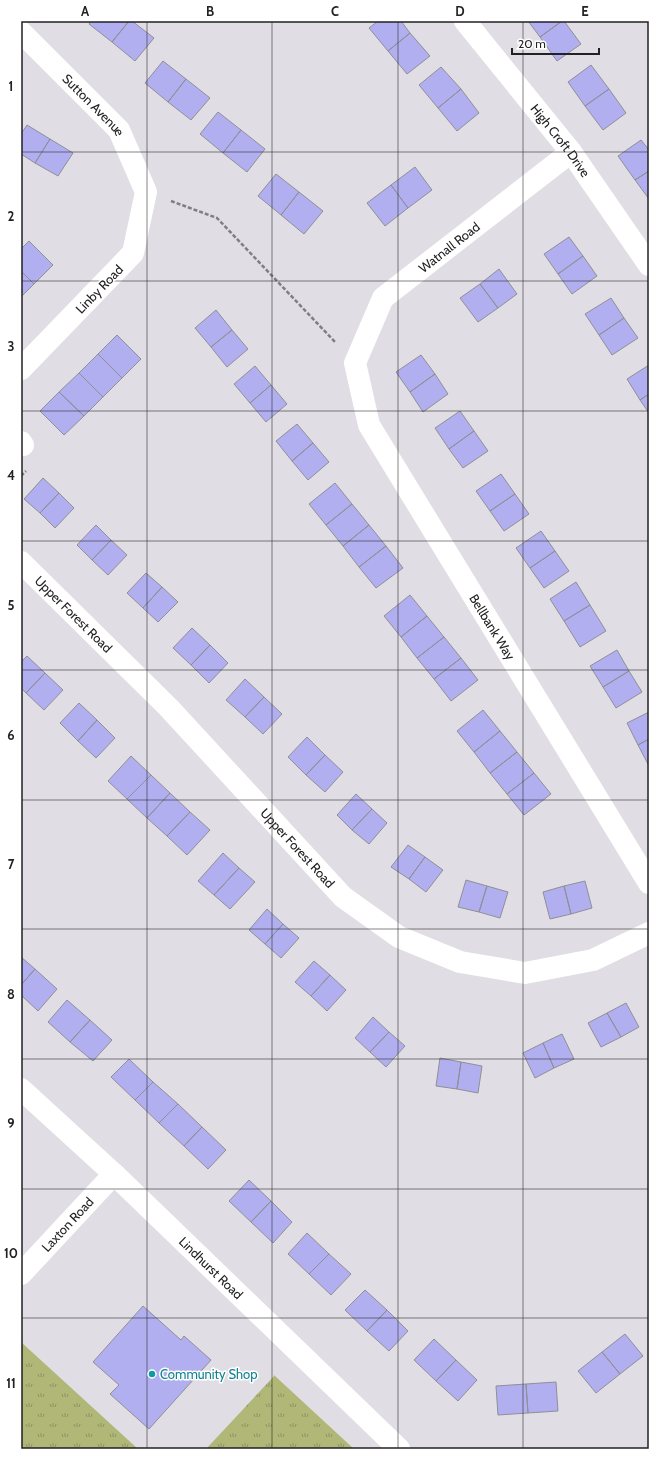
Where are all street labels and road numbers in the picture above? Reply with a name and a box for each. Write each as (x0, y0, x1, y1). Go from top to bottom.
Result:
street label: Sutton Avenue (59, 70, 129, 138)
street label: High Croft Drive (527, 101, 594, 180)
street label: Watnall Road (415, 218, 483, 276)
street label: Linby Road (72, 261, 126, 317)
street label: Upper Forest Road (32, 572, 116, 656)
street label: Bellbank Way (466, 591, 519, 663)
street label: Upper Forest Road (257, 805, 338, 891)
street label: Laxton Road (38, 1194, 97, 1255)
street label: Lindhurst Road (176, 1233, 246, 1302)

